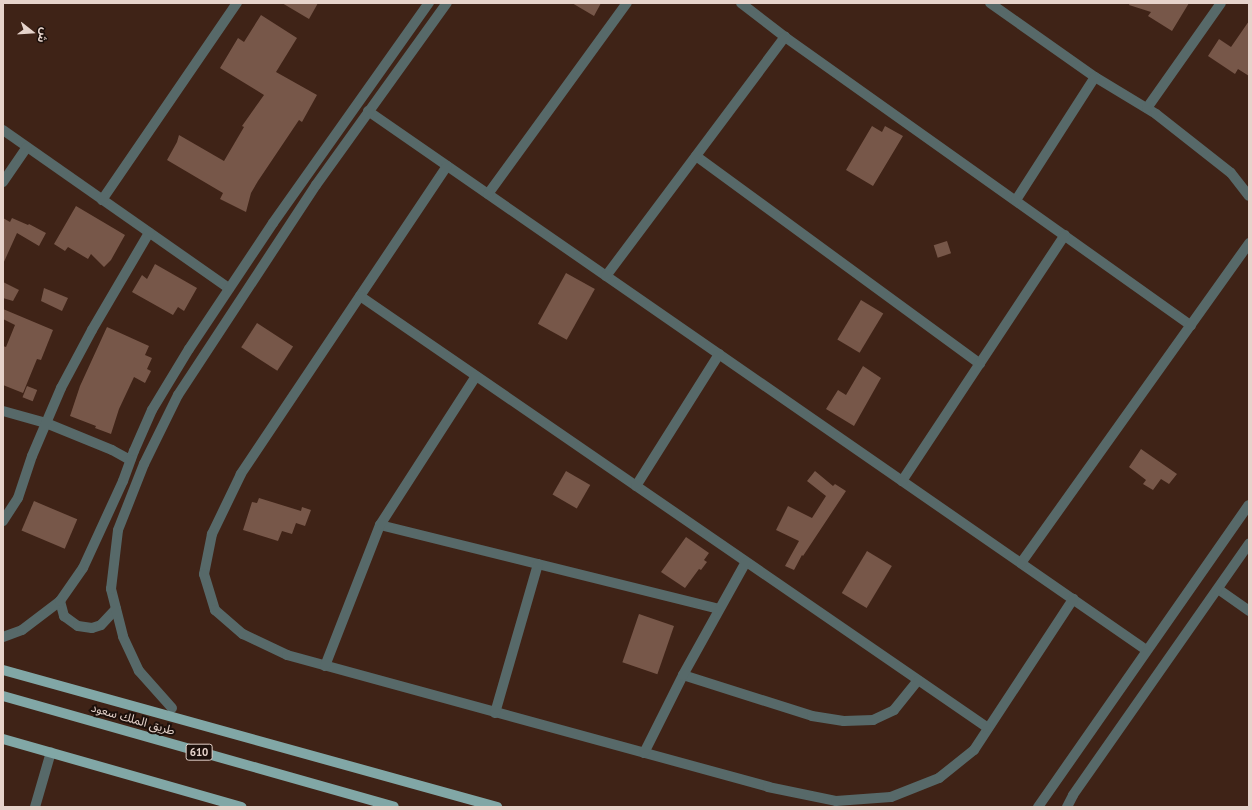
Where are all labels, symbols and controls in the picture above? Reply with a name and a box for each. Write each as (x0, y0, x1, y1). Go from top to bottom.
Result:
north arrow (12, 12, 52, 52)
text: ش (35, 26, 52, 45)
street label: طريق الملك سعود (89, 700, 177, 738)
road number: 610 (185, 743, 213, 761)

